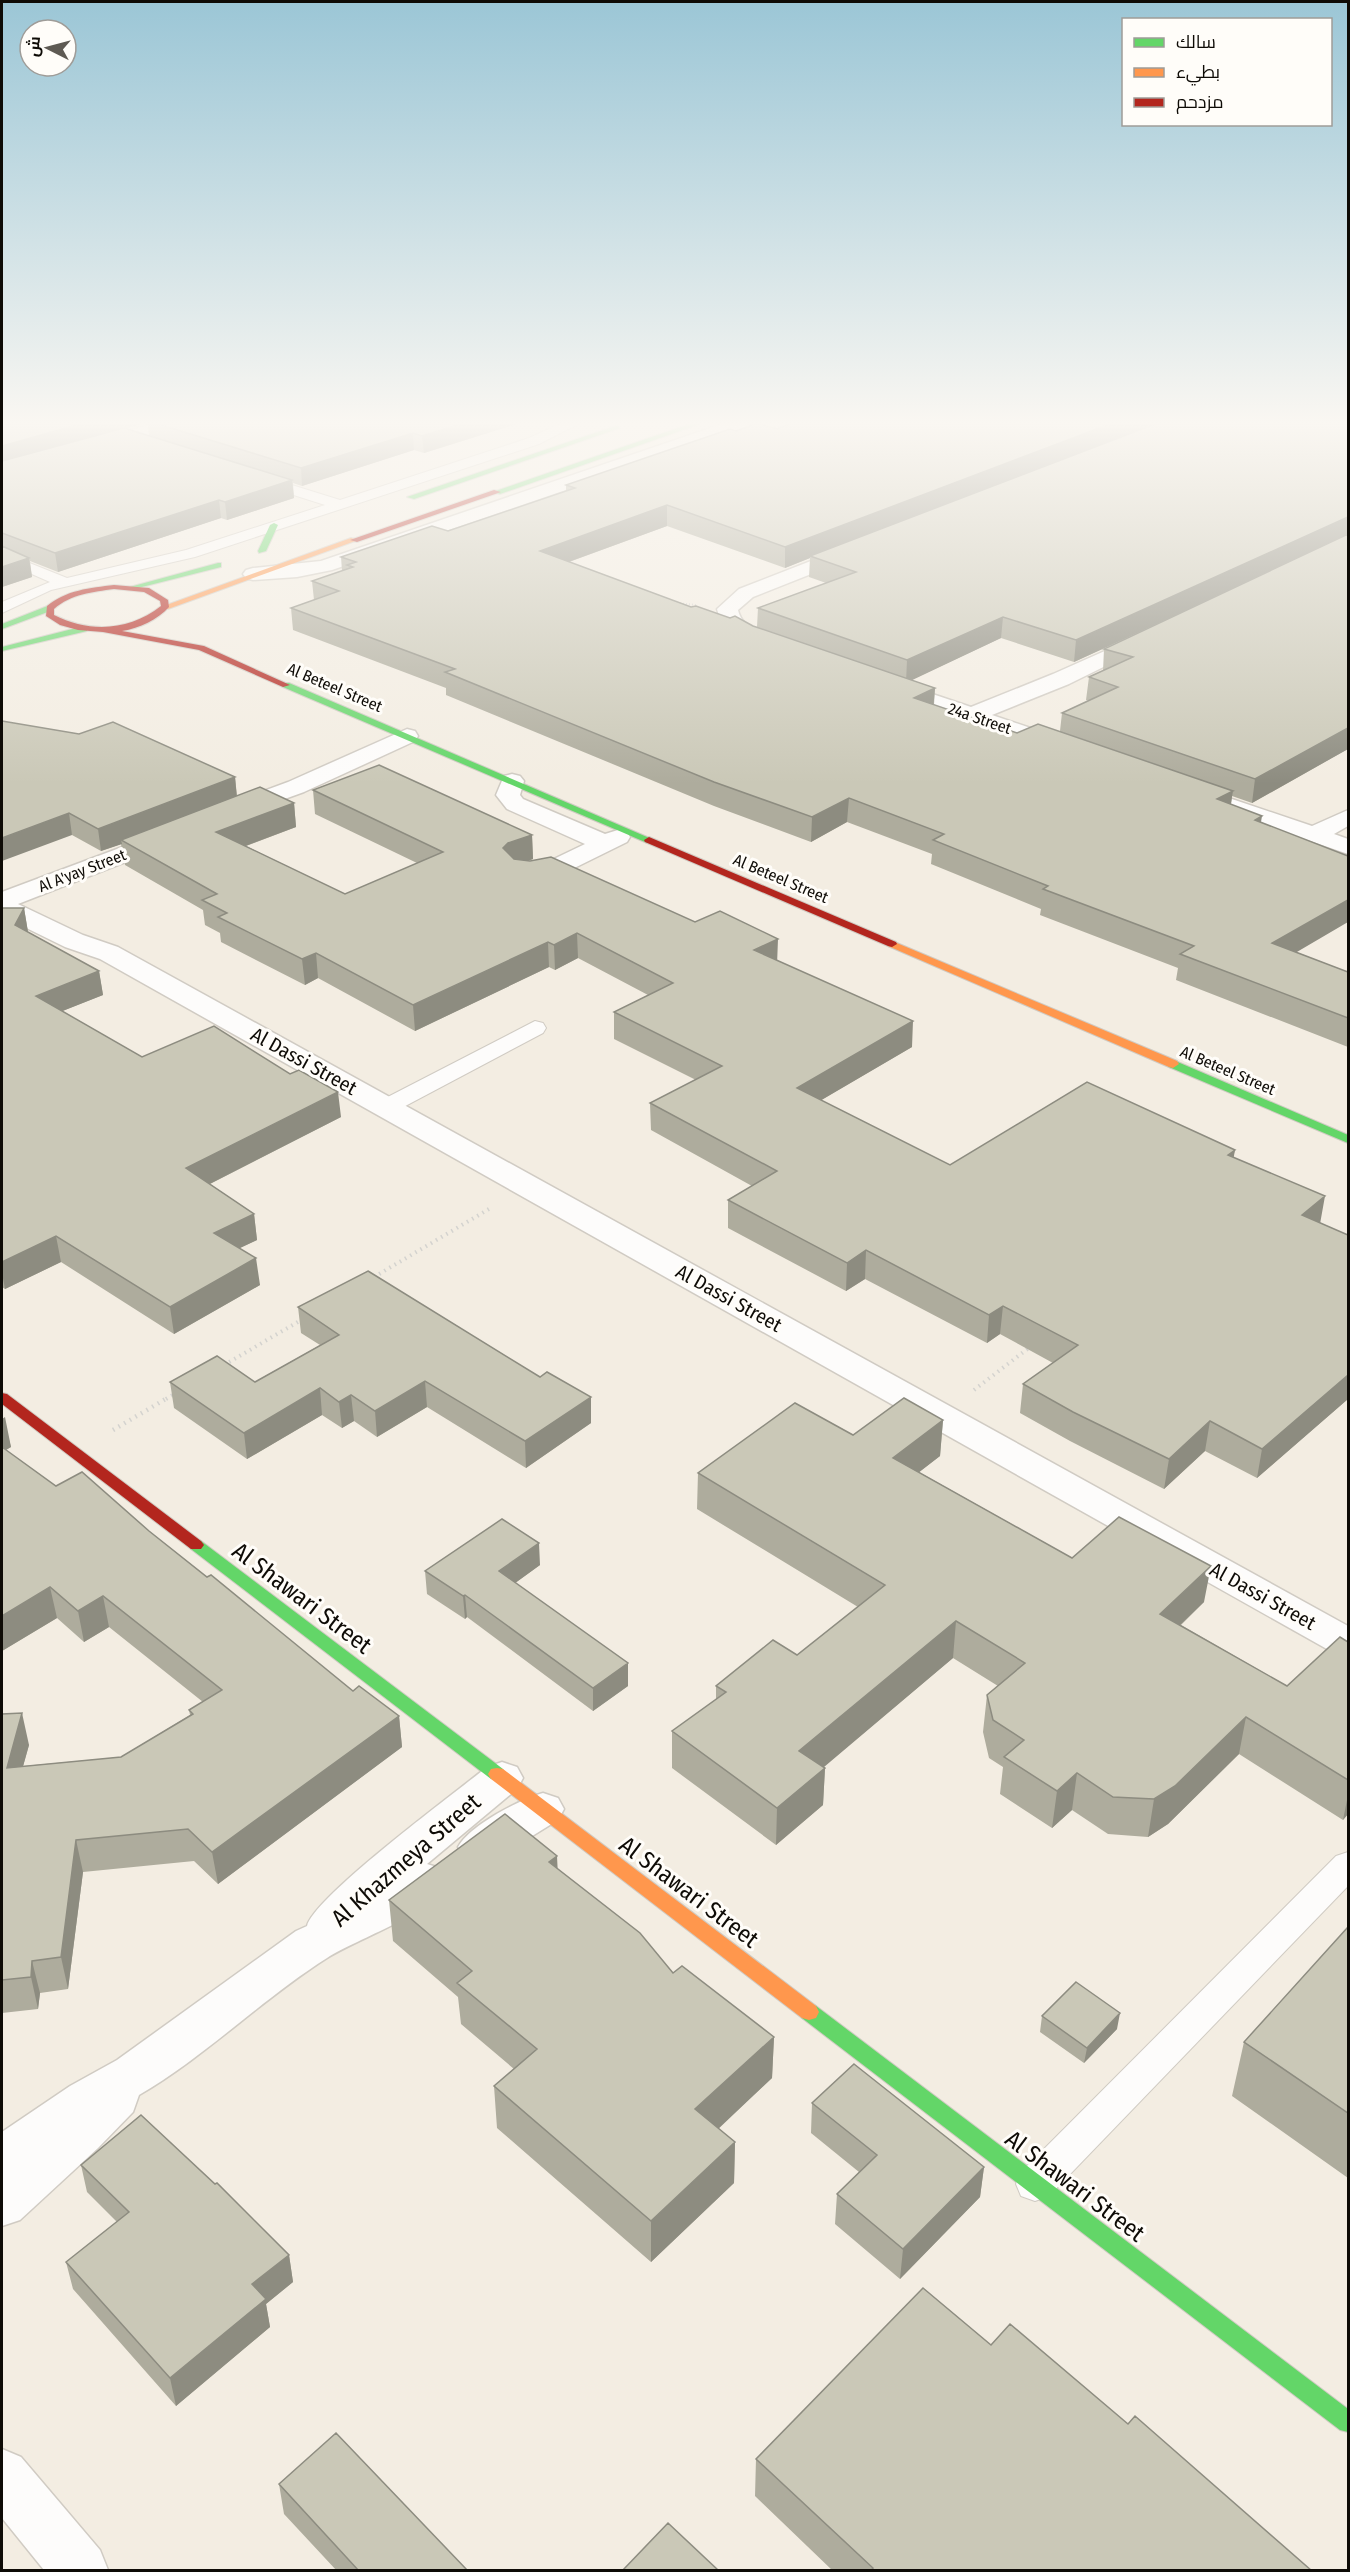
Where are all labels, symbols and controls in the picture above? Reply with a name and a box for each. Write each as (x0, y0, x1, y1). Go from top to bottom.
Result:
north arrow (18, 18, 78, 78)
legend (1122, 18, 1332, 126)
text: سالك (1176, 31, 1216, 53)
text: ش (23, 35, 44, 58)
text: بطيء (1176, 61, 1220, 86)
text: مزدحم (1176, 91, 1224, 114)
street label: Al Beteel Street (285, 659, 386, 716)
street label: 24a Street (946, 699, 1015, 738)
street label: Al A'yay Street (36, 845, 129, 896)
street label: Al Beteel Street (731, 850, 832, 907)
street label: Al Dassi Street (247, 1022, 362, 1100)
street label: Al Beteel Street (1178, 1042, 1279, 1099)
street label: Al Dassi Street (672, 1259, 787, 1337)
street label: Al Shawari Street (227, 1537, 377, 1660)
street label: Al Dassi Street (1206, 1557, 1321, 1635)
street label: Al Khazmeya Street (326, 1788, 486, 1932)
street label: Al Shawari Street (614, 1831, 764, 1954)
street label: Al Shawari Street (1000, 2125, 1150, 2248)

